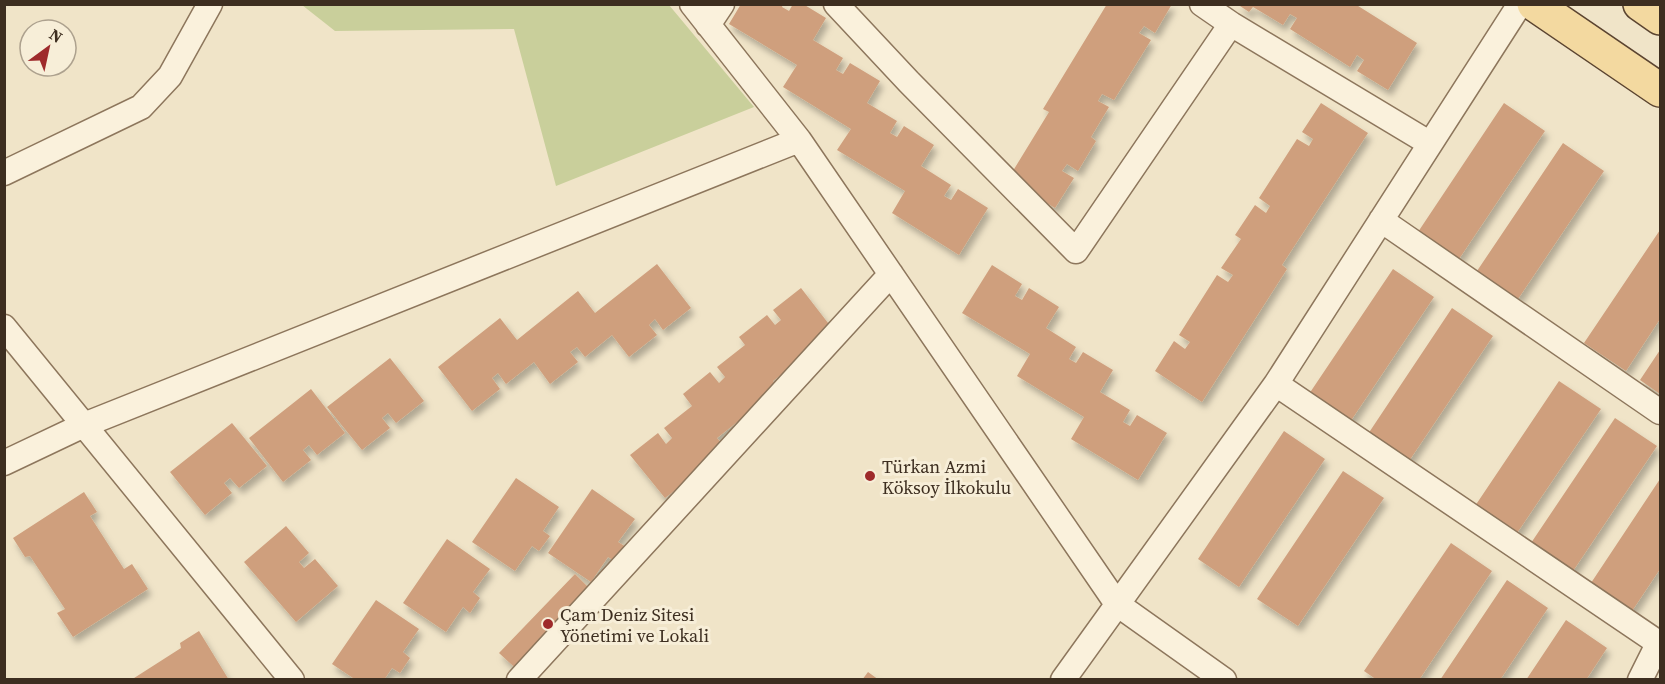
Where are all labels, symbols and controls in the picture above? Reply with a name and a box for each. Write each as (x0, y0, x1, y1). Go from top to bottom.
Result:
north arrow (18, 18, 78, 78)
text: N (45, 23, 67, 48)
place label: Türkan Azmi Köksoy İlkokulu (882, 454, 1011, 500)
marker: Türkan Azmi Köksoy İlkokulu (863, 469, 877, 483)
place label: Çam Deniz Sitesi Yönetimi ve Lokali (560, 602, 709, 648)
marker: Çam Deniz Sitesi Yönetimi ve Lokali (541, 617, 555, 631)

